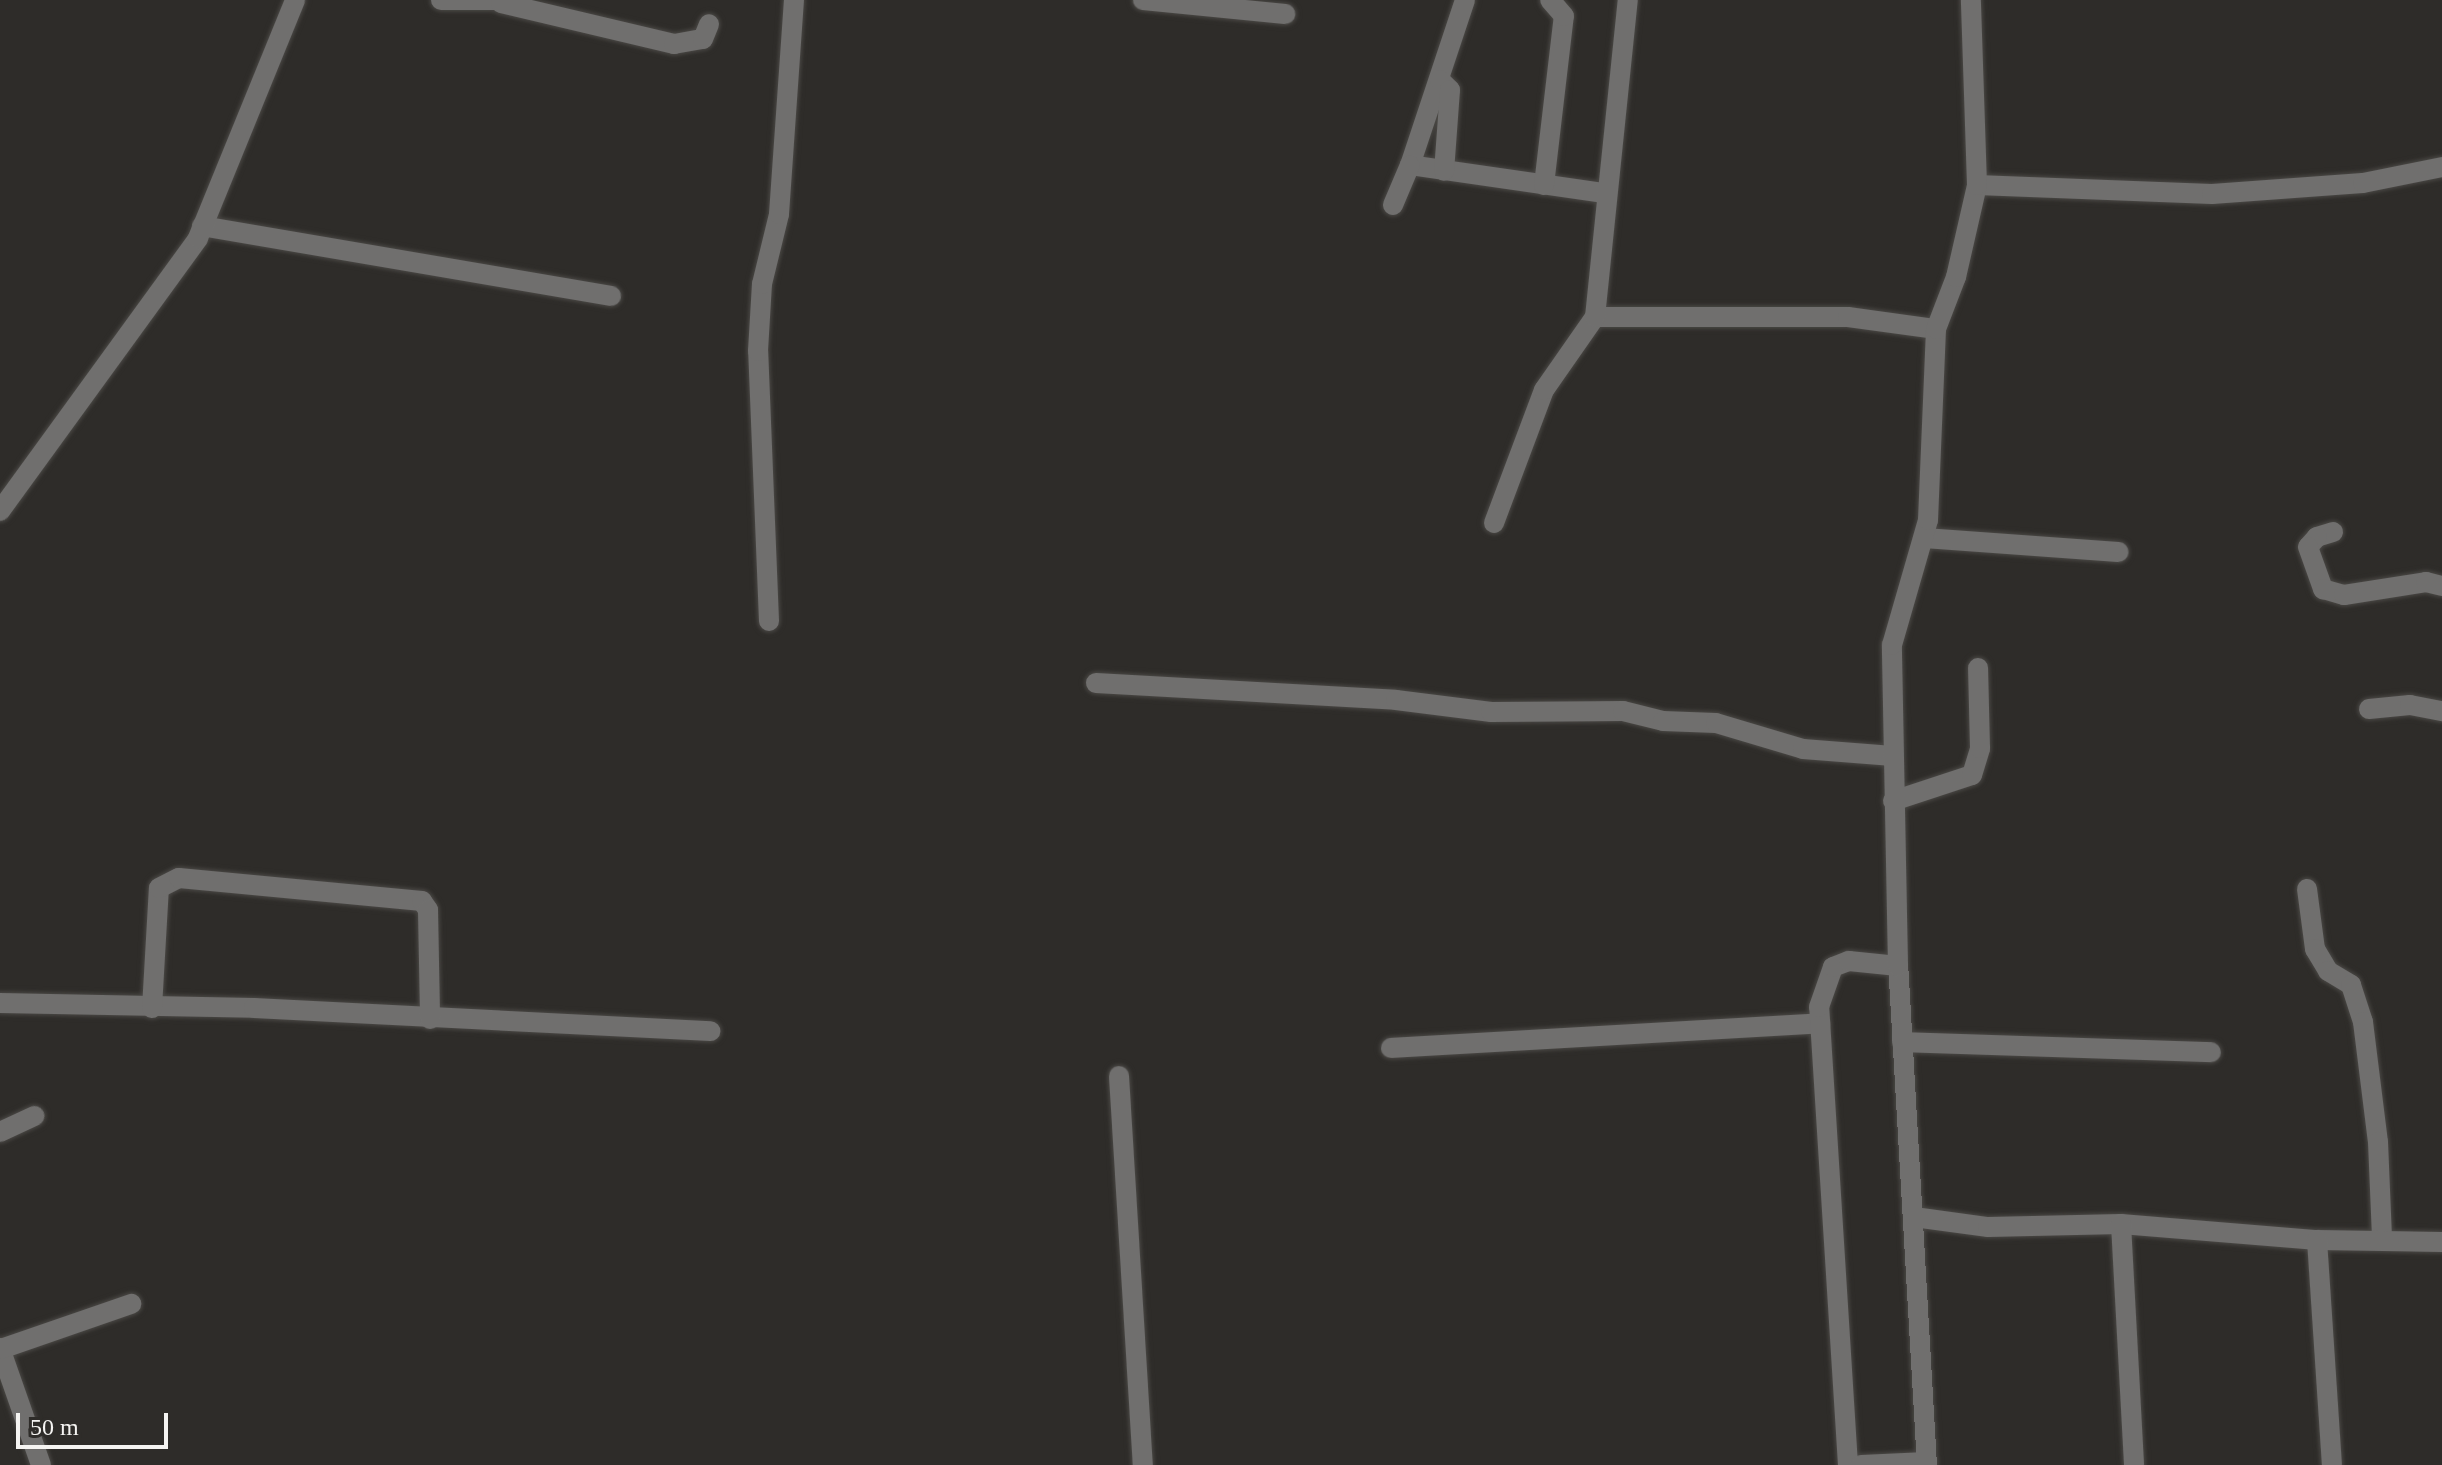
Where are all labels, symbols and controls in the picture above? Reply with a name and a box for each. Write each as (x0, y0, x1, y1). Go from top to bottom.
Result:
scale bar (20, 1397, 172, 1447)
text: 50 m (30, 1414, 79, 1440)

